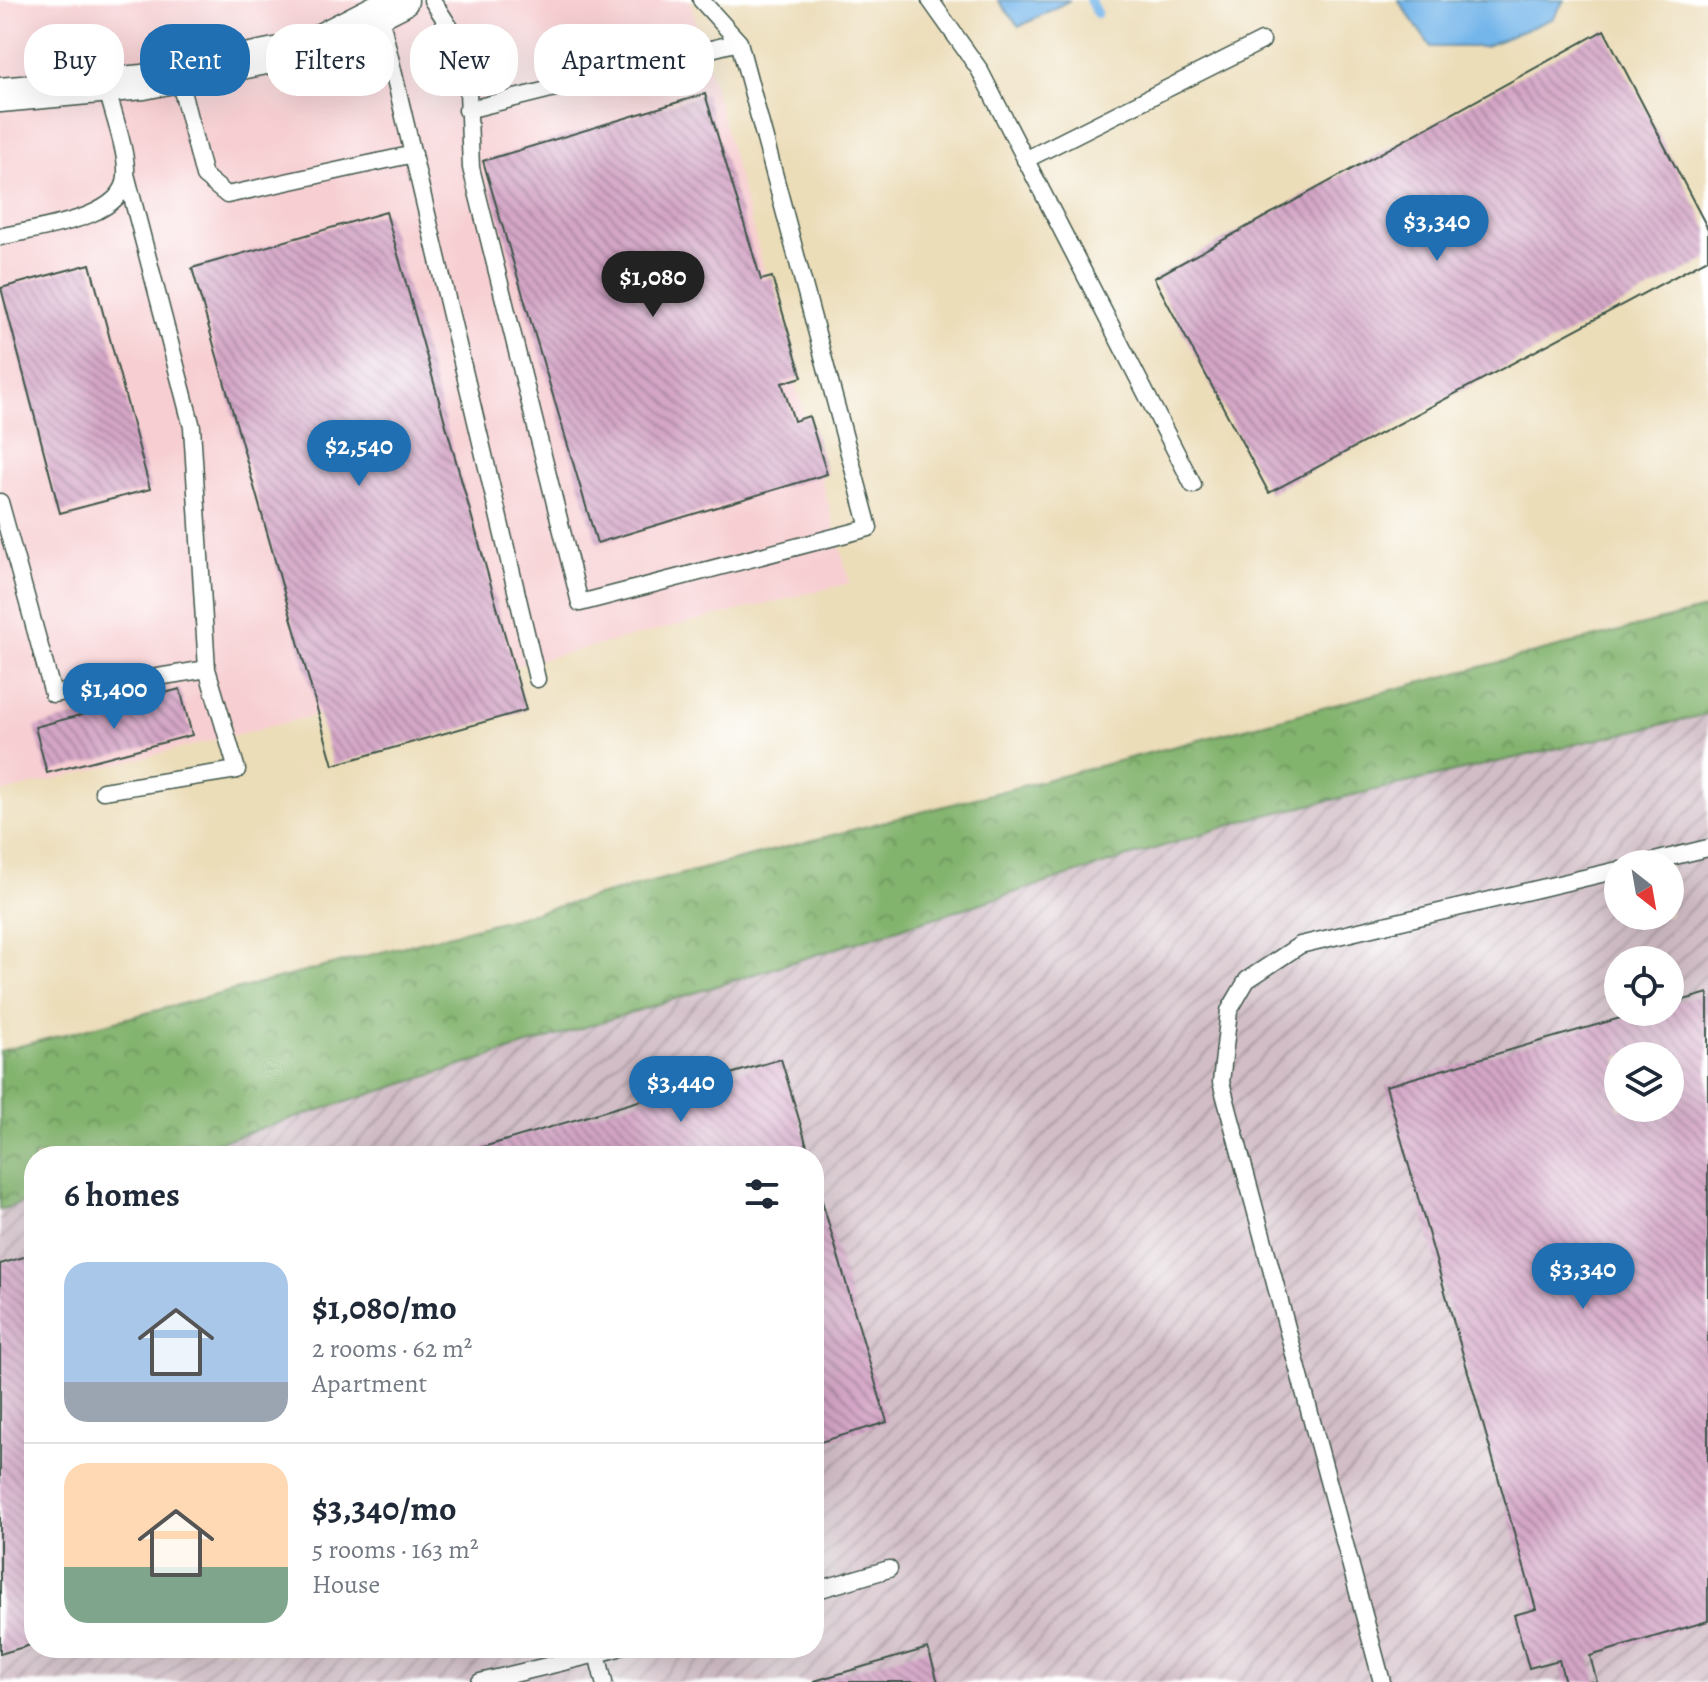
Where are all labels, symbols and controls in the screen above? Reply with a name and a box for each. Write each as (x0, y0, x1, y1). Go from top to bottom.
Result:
chip: Buy (24, 24, 124, 96)
chip: Rent (140, 24, 250, 96)
chip: Filters (266, 24, 394, 96)
chip: New (410, 24, 518, 96)
chip: Apartment (534, 24, 714, 96)
pin: $3,340 (1372, 195, 1502, 263)
text: $3,340 (1404, 203, 1470, 238)
pin: $1,080 (588, 251, 718, 319)
text: $1,080 (619, 259, 687, 294)
pin: $2,540 (294, 420, 424, 488)
text: $2,540 (325, 428, 393, 463)
pin: $1,400 (49, 663, 179, 731)
text: $1,400 (81, 671, 147, 706)
north arrow (1604, 850, 1684, 930)
map controls (1604, 850, 1684, 1122)
button: locate (1604, 946, 1684, 1026)
button: layers (1604, 1042, 1684, 1122)
pin: $3,440 (616, 1056, 746, 1124)
text: $3,440 (647, 1064, 715, 1099)
text: 6 homes (64, 1171, 180, 1218)
icon: filters (740, 1172, 784, 1216)
pin: $3,340 (1518, 1243, 1648, 1311)
text: $3,340 (1550, 1251, 1616, 1286)
text: $1,080/mo (312, 1284, 457, 1331)
icon: home (128, 1294, 224, 1390)
text: 2 rooms · 62 m² (312, 1331, 472, 1366)
text: Apartment (312, 1366, 427, 1401)
text: $3,340/mo (312, 1485, 457, 1532)
icon: home (128, 1495, 224, 1591)
text: 5 rooms · 163 m² (312, 1532, 479, 1567)
text: House (312, 1567, 380, 1602)

